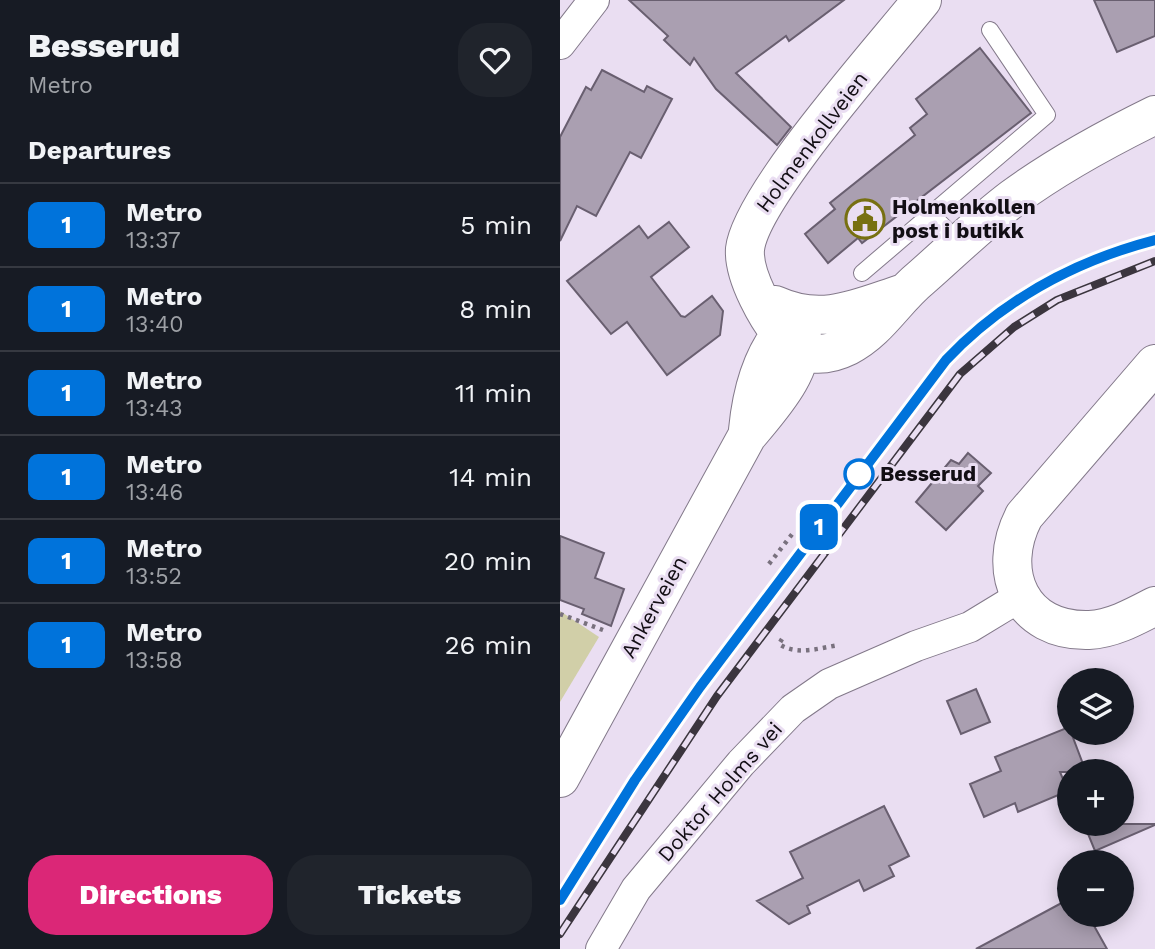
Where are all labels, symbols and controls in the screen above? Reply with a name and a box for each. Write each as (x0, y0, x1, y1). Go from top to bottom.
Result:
button: heart (458, 23, 532, 97)
text: Besserud (28, 26, 180, 65)
street label: Holmenkollveien (751, 66, 873, 217)
text: Metro (28, 72, 93, 99)
text: Departures (28, 135, 171, 165)
place label: Holmenkollen post i butikk (892, 194, 1036, 243)
text: Metro (126, 197, 202, 227)
public building icon: Holmenkollen post i butikk (844, 198, 886, 240)
text: 5 min (460, 210, 532, 240)
text: 1 (61, 211, 72, 239)
text: 13:37 (126, 227, 181, 254)
text: Metro (126, 281, 202, 311)
text: 8 min (459, 294, 532, 324)
text: 1 (61, 295, 72, 323)
text: 13:40 (126, 311, 184, 338)
text: Metro (126, 365, 202, 395)
text: 11 min (455, 378, 532, 408)
text: 1 (61, 379, 72, 407)
text: 13:43 (126, 395, 183, 422)
text: Metro (126, 449, 202, 479)
marker: Besserud (844, 459, 874, 489)
place label: Besserud (880, 461, 976, 486)
text: 14 min (449, 462, 532, 492)
text: 1 (61, 463, 72, 491)
text: 13:46 (126, 479, 183, 506)
line badge: 1 (796, 504, 842, 550)
text: 1 (814, 513, 824, 541)
text: Metro (126, 533, 202, 563)
text: 20 min (444, 546, 532, 576)
text: 1 (61, 547, 72, 575)
street label: Ankerveien (615, 551, 692, 662)
text: 13:52 (126, 563, 182, 590)
text: Metro (126, 617, 202, 647)
text: 26 min (444, 630, 532, 660)
text: 1 (61, 631, 72, 659)
text: 13:58 (126, 647, 183, 674)
map controls (1057, 668, 1134, 927)
button: layers (1057, 668, 1134, 745)
street label: Doktor Holms vei (652, 717, 787, 867)
button: + (1057, 759, 1134, 836)
button: − (1057, 850, 1134, 927)
button: Directions (28, 855, 273, 935)
button: Tickets (287, 855, 532, 935)

